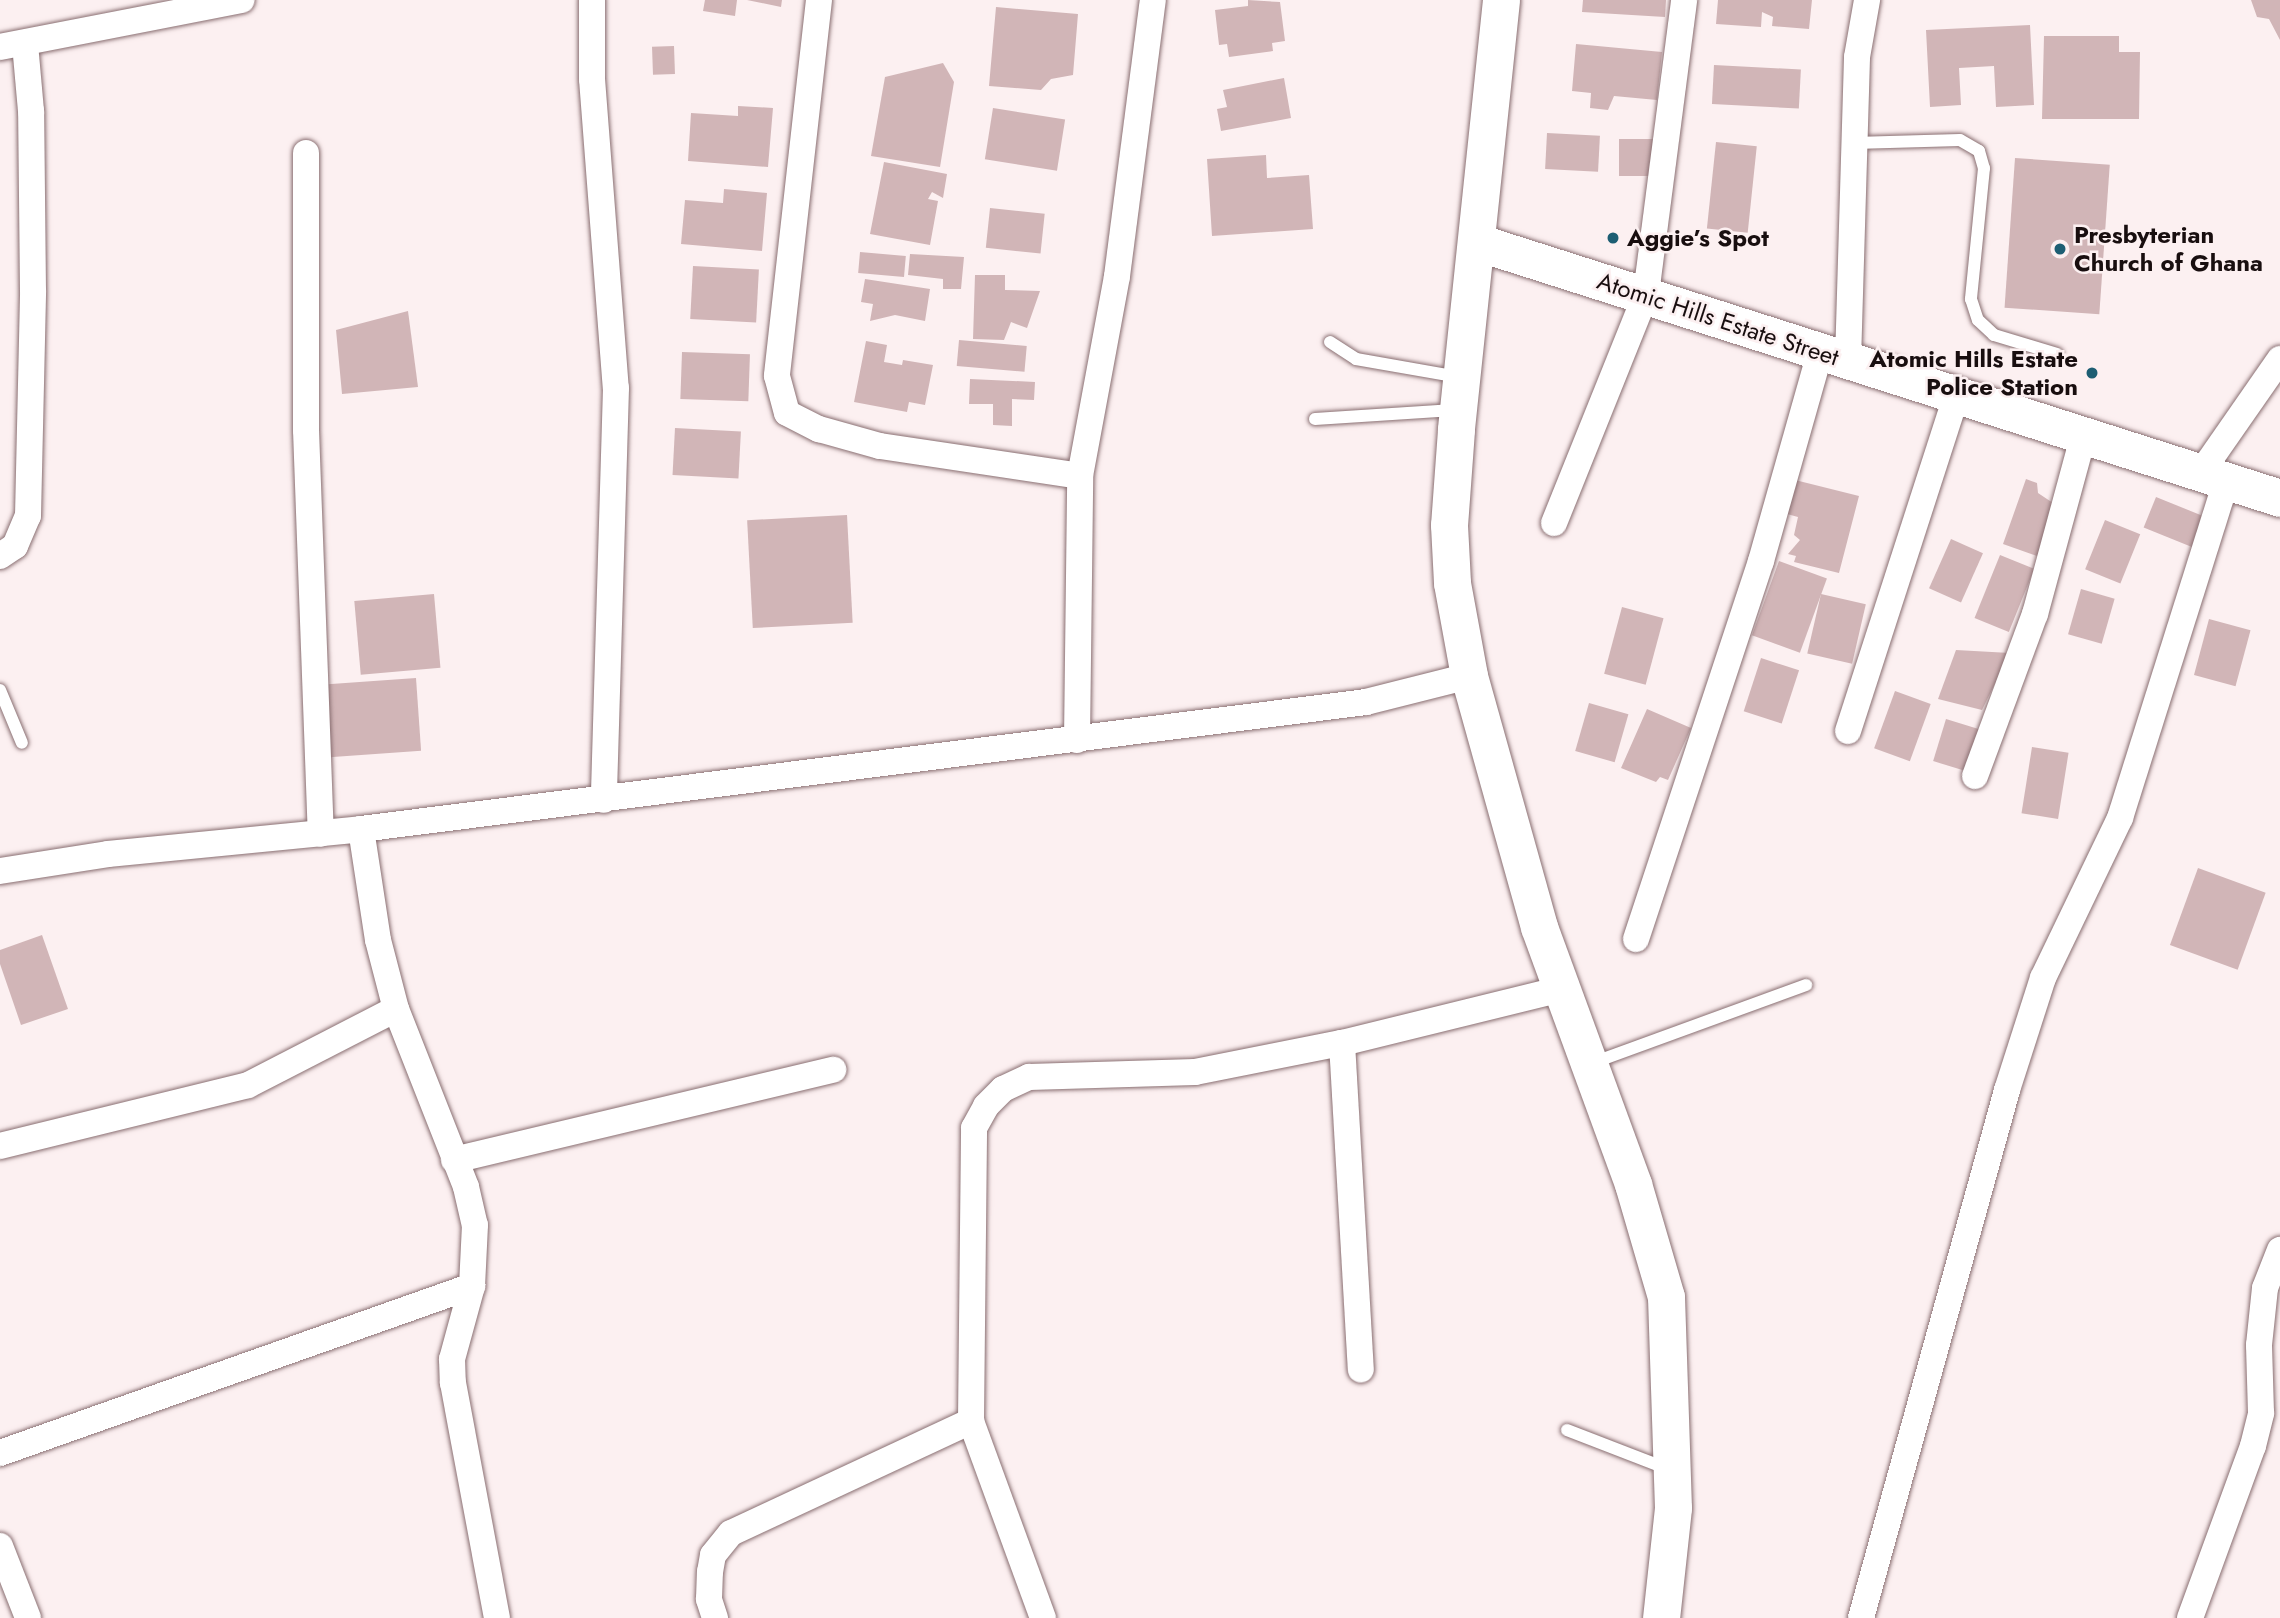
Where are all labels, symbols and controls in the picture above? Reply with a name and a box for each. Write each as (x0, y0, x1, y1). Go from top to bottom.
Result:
place label: Presbyterian Church of Ghana (2074, 221, 2263, 277)
place label: Aggie’s Spot (1627, 224, 1769, 252)
marker: Aggie’s Spot (1605, 230, 1621, 246)
marker: Presbyterian Church of Ghana (2052, 241, 2068, 257)
street label: Atomic Hills Estate Street (1594, 266, 1842, 372)
place label: Atomic Hills Estate Police Station (1869, 345, 2078, 401)
marker: Atomic Hills Estate Police Station (2084, 365, 2100, 381)

